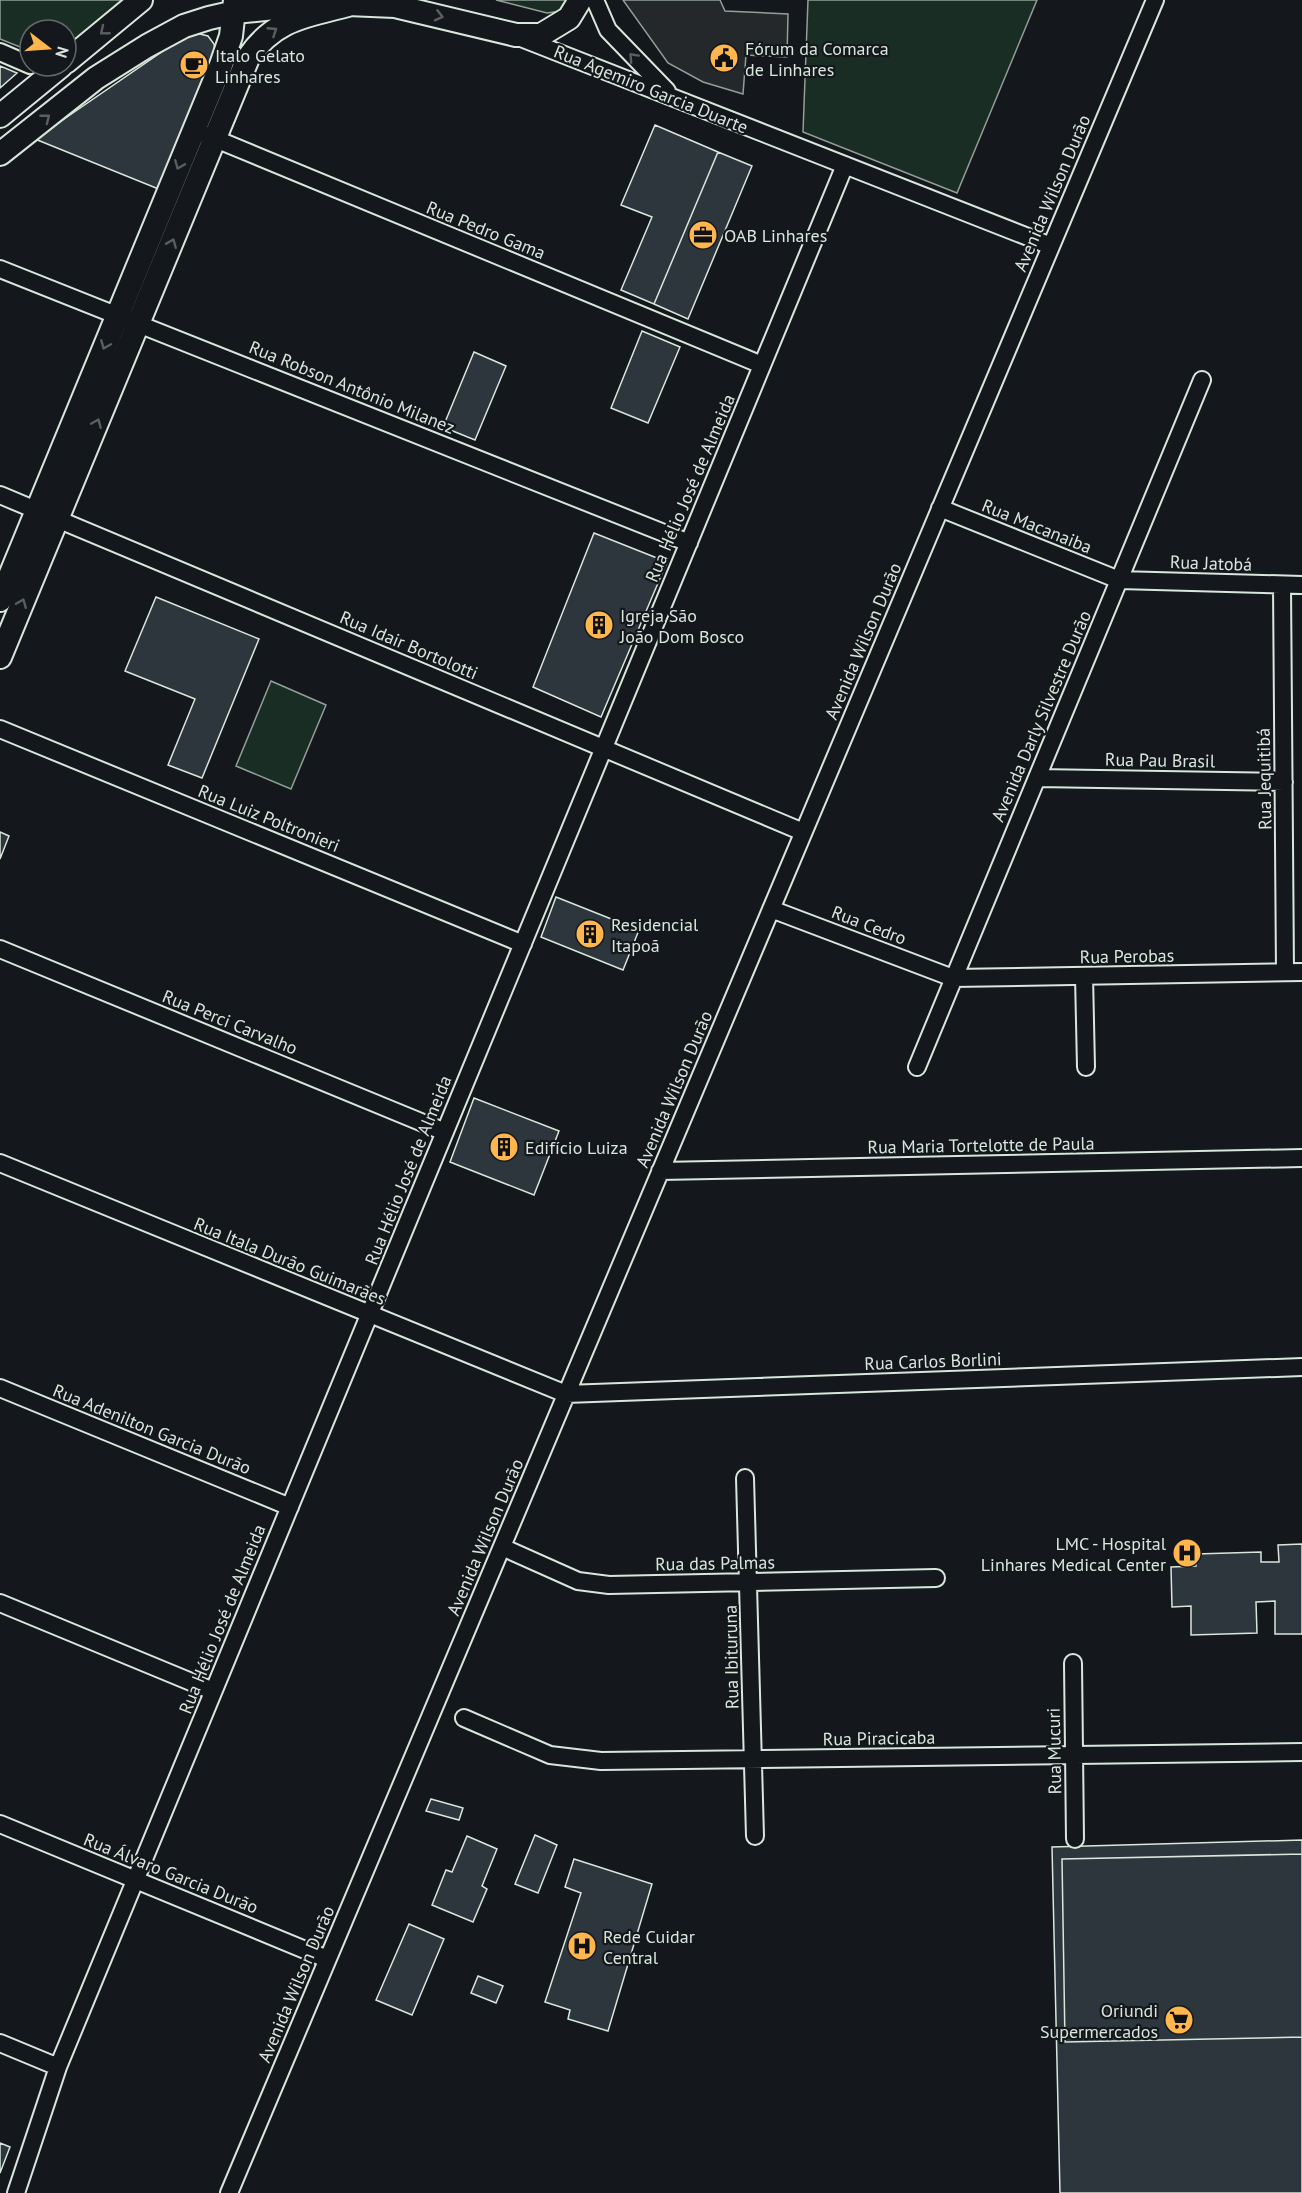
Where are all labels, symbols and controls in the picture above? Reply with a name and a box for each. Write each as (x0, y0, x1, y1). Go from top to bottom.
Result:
one-way arrow (433, 9, 443, 22)
north arrow (18, 18, 78, 78)
one-way arrow (99, 24, 110, 35)
one-way arrow (267, 27, 277, 39)
place label: Fórum da Comarca de Linhares (745, 37, 889, 81)
street label: Rua Agemiro Garcia Duarte (551, 39, 751, 139)
public building icon: Fórum da Comarca de Linhares (708, 42, 740, 74)
text: N (51, 44, 73, 60)
place label: Italo Gelato Linhares (215, 44, 305, 88)
cafe icon: Italo Gelato Linhares (178, 49, 210, 81)
one-way arrow (629, 54, 640, 64)
street label: Avenida Wilson Durão (1009, 111, 1095, 275)
one-way arrow (39, 114, 50, 125)
one-way arrow (174, 159, 186, 170)
street label: Rua Pedro Gama (423, 196, 549, 264)
office icon: OAB Linhares (687, 219, 719, 251)
place label: OAB Linhares (724, 224, 827, 247)
one-way arrow (165, 238, 177, 249)
street label: Rua Robson Antônio Milanez (246, 335, 458, 439)
one-way arrow (100, 339, 112, 350)
street label: Rua Hélio José de Almeida (640, 390, 740, 586)
one-way arrow (90, 418, 102, 429)
street label: Rua Macanaiba (979, 494, 1095, 558)
street label: Rua Jatobá (1169, 550, 1253, 576)
street label: Avenida Wilson Durão (820, 559, 906, 723)
one-way arrow (15, 598, 27, 609)
place label: Igreja São João Dom Bosco (619, 604, 744, 648)
street label: Rua Idair Bortolotti (336, 606, 482, 684)
street label: Avenida Darly Silvestre Durão (986, 607, 1096, 825)
building icon: Igreja São João Dom Bosco (583, 609, 615, 641)
street label: Rua Jequitibá (1252, 728, 1276, 830)
street label: Rua Pau Brasil (1105, 748, 1216, 772)
street label: Rua Luiz Poltronieri (195, 779, 343, 857)
street label: Rua Cedro (828, 900, 910, 950)
place label: Residencial Itapoã (611, 913, 699, 957)
building icon: Residencial Itapoã (574, 918, 606, 950)
street label: Rua Perobas (1080, 944, 1174, 968)
street label: Rua Perci Carvalho (159, 984, 301, 1060)
street label: Avenida Wilson Durão (631, 1007, 717, 1171)
street label: Rua Hélio José de Almeida (359, 1072, 457, 1268)
building icon: Edifício Luiza (488, 1131, 520, 1163)
street label: Rua Maria Tortelotte de Paula (867, 1132, 1095, 1158)
place label: Edifício Luiza (525, 1136, 628, 1159)
street label: Rua Itala Durão Guimarães (191, 1212, 389, 1310)
street label: Rua Carlos Borlini (864, 1347, 1002, 1375)
street label: Rua Adenilton Garcia Durão (50, 1379, 254, 1479)
street label: Avenida Wilson Durão (442, 1455, 528, 1619)
street label: Rua Hélio José de Almeida (173, 1521, 271, 1717)
place label: LMC - Hospital Linhares Medical Center (981, 1532, 1167, 1576)
hospital icon: LMC - Hospital Linhares Medical Center (1171, 1537, 1203, 1569)
street label: Rua das Palmas (655, 1550, 775, 1576)
street label: Rua Ibituruna (719, 1605, 743, 1709)
street label: Rua Mucuri (1042, 1707, 1066, 1795)
street label: Rua Piracicaba (823, 1726, 935, 1750)
street label: Rua Álvaro Garcia Durão (80, 1827, 262, 1919)
street label: Avenida Wilson Durão (253, 1902, 339, 2066)
place label: Rede Cuidar Central (603, 1925, 695, 1969)
hospital icon: Rede Cuidar Central (566, 1930, 598, 1962)
place label: Oriundi Supermercados (1040, 1999, 1158, 2043)
supermarket icon: Oriundi Supermercados (1163, 2004, 1195, 2036)

